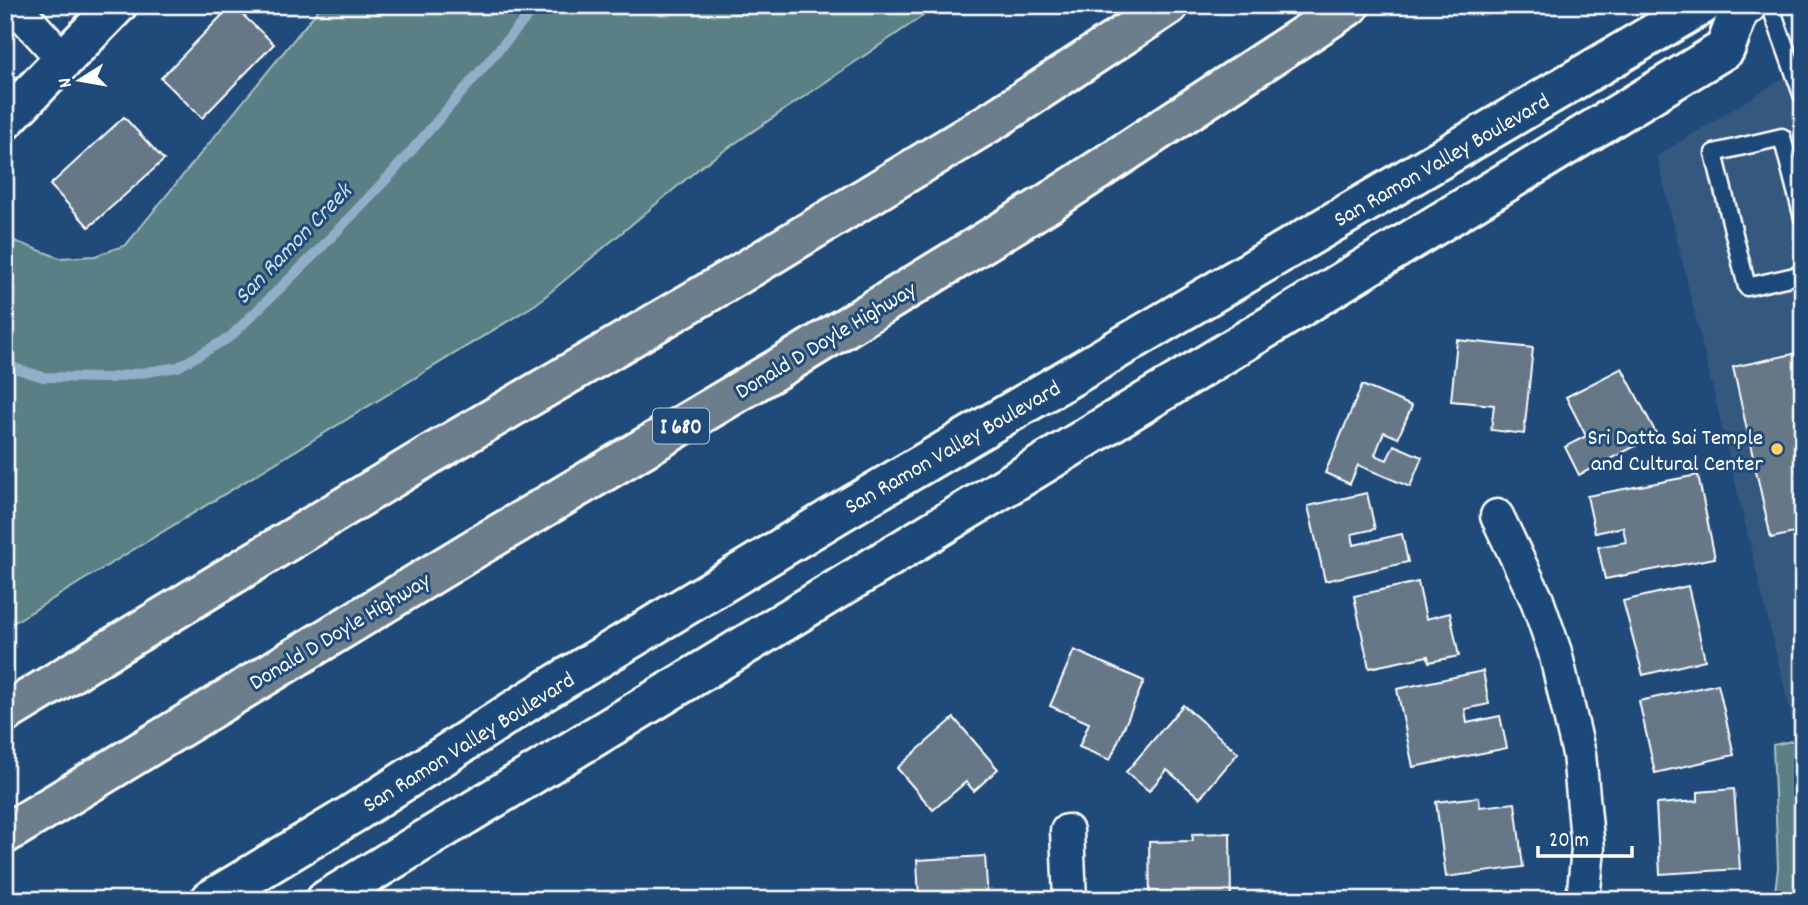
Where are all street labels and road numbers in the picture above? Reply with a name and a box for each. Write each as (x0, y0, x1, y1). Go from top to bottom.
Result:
street label: San Ramon Valley Boulevard (1329, 87, 1557, 237)
street label: Donald D Doyle Highway (730, 274, 924, 409)
street label: San Ramon Valley Boulevard (840, 374, 1068, 524)
road number: I 680 (653, 408, 709, 444)
street label: Donald D Doyle Highway (244, 565, 438, 700)
street label: San Ramon Valley Boulevard (357, 665, 582, 823)

